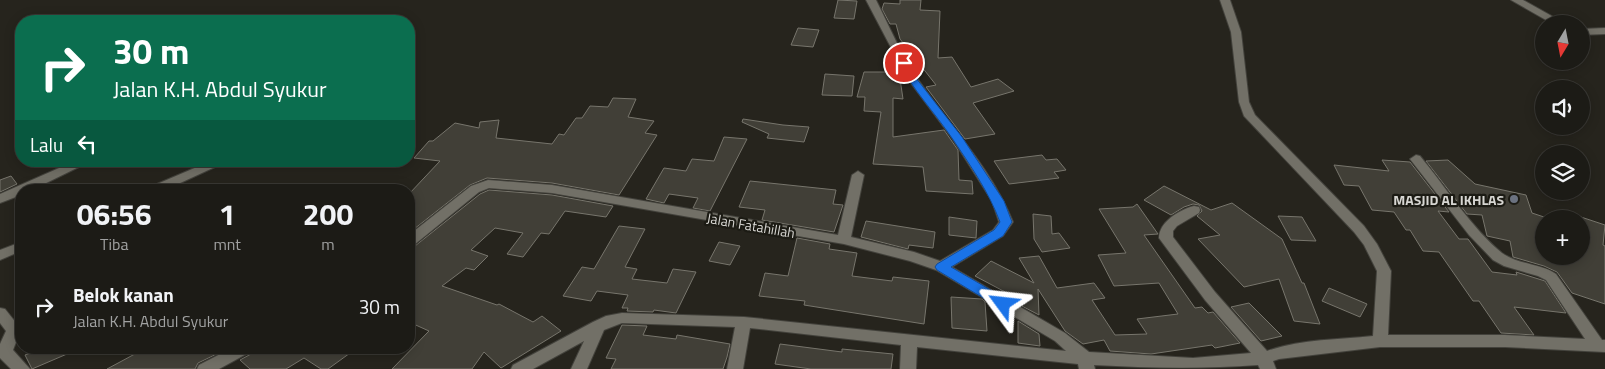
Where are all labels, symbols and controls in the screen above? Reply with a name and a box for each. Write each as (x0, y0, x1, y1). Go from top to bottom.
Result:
north arrow (1535, 15, 1590, 70)
map controls (1535, 15, 1590, 265)
text: 30 m (113, 24, 189, 78)
icon: right (30, 35, 95, 100)
pin (883, 42, 925, 84)
icon: arrive (890, 49, 918, 77)
text: Jalan K.H. Abdul Syukur (113, 72, 327, 106)
button: sound (1535, 80, 1590, 135)
text: Lalu (30, 130, 63, 159)
icon: left (73, 130, 101, 158)
button: layers (1535, 145, 1590, 200)
place label: MASJID AL IKHLAS (1393, 189, 1504, 210)
text: 06:56 (77, 191, 152, 237)
text: 1 (219, 191, 236, 237)
text: 200 (303, 191, 353, 237)
marker: MASJID AL IKHLAS (1508, 193, 1520, 205)
street label: Jalan Fatahillah (705, 207, 797, 243)
button: + (1535, 210, 1590, 265)
text: Tiba (100, 232, 128, 256)
text: mnt (213, 232, 241, 256)
text: m (321, 232, 335, 256)
position arrow (976, 277, 1028, 329)
text: Belok kanan (73, 280, 174, 309)
text: 30 m (359, 292, 400, 321)
icon: right (30, 293, 58, 321)
text: Jalan K.H. Abdul Syukur (73, 309, 228, 333)

